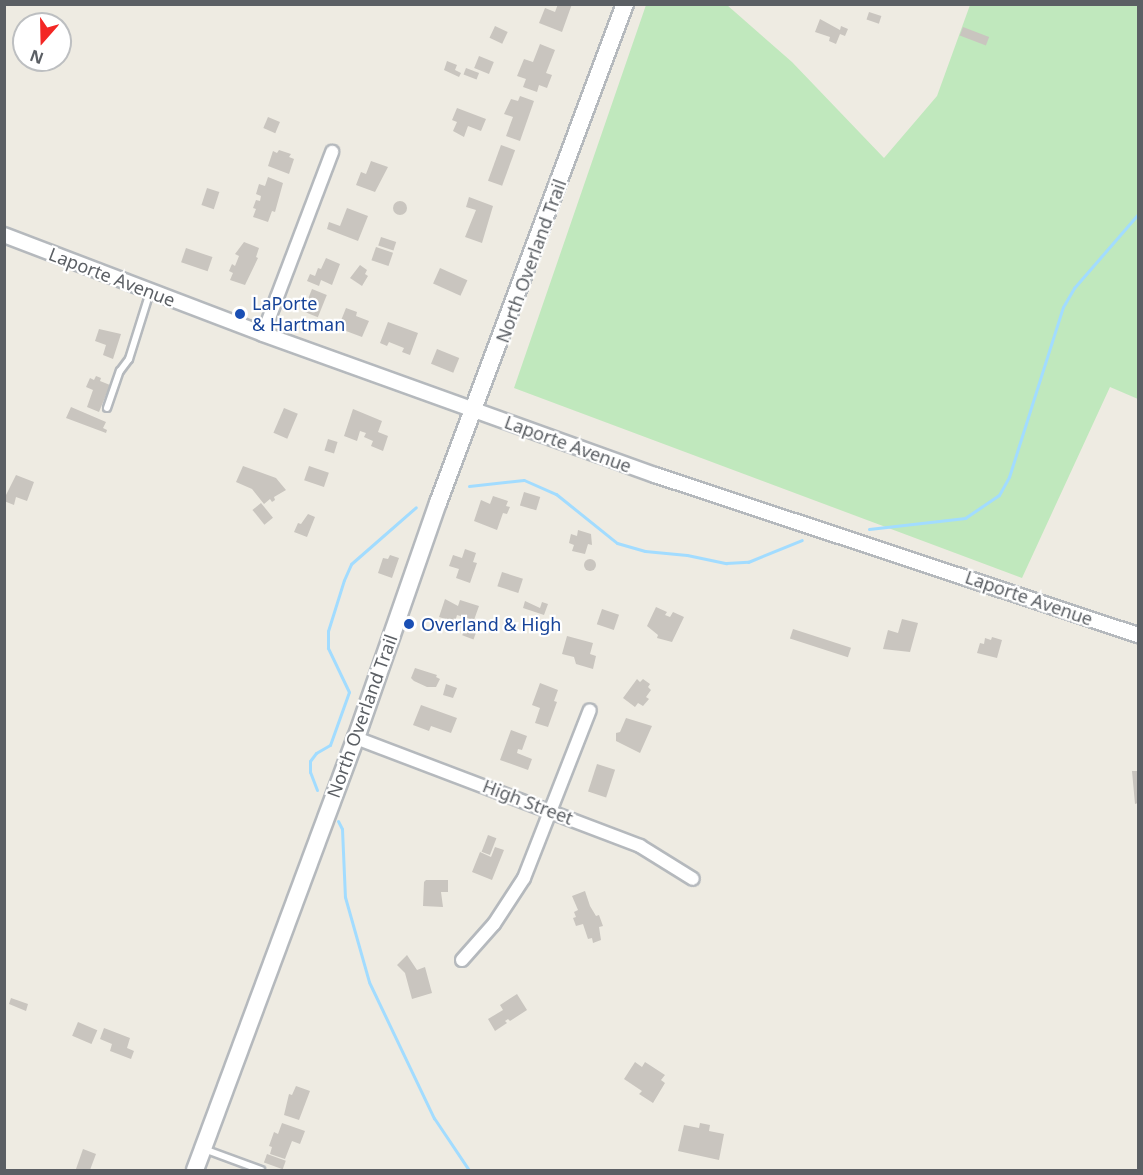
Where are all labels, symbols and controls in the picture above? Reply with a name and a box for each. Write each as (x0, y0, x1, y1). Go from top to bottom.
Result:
north arrow (12, 12, 72, 72)
text: N (27, 44, 46, 70)
street label: North Overland Trail (491, 176, 571, 346)
street label: Laporte Avenue (46, 243, 178, 311)
place label: LaPorte & Hartman (252, 293, 345, 336)
marker: LaPorte & Hartman (233, 307, 247, 321)
street label: Laporte Avenue (502, 411, 634, 477)
street label: Laporte Avenue (962, 566, 1096, 630)
place label: Overland & High (421, 613, 561, 635)
marker: Overland & High (402, 617, 416, 631)
street label: North Overland Trail (322, 631, 402, 801)
street label: High Street (480, 775, 576, 829)

